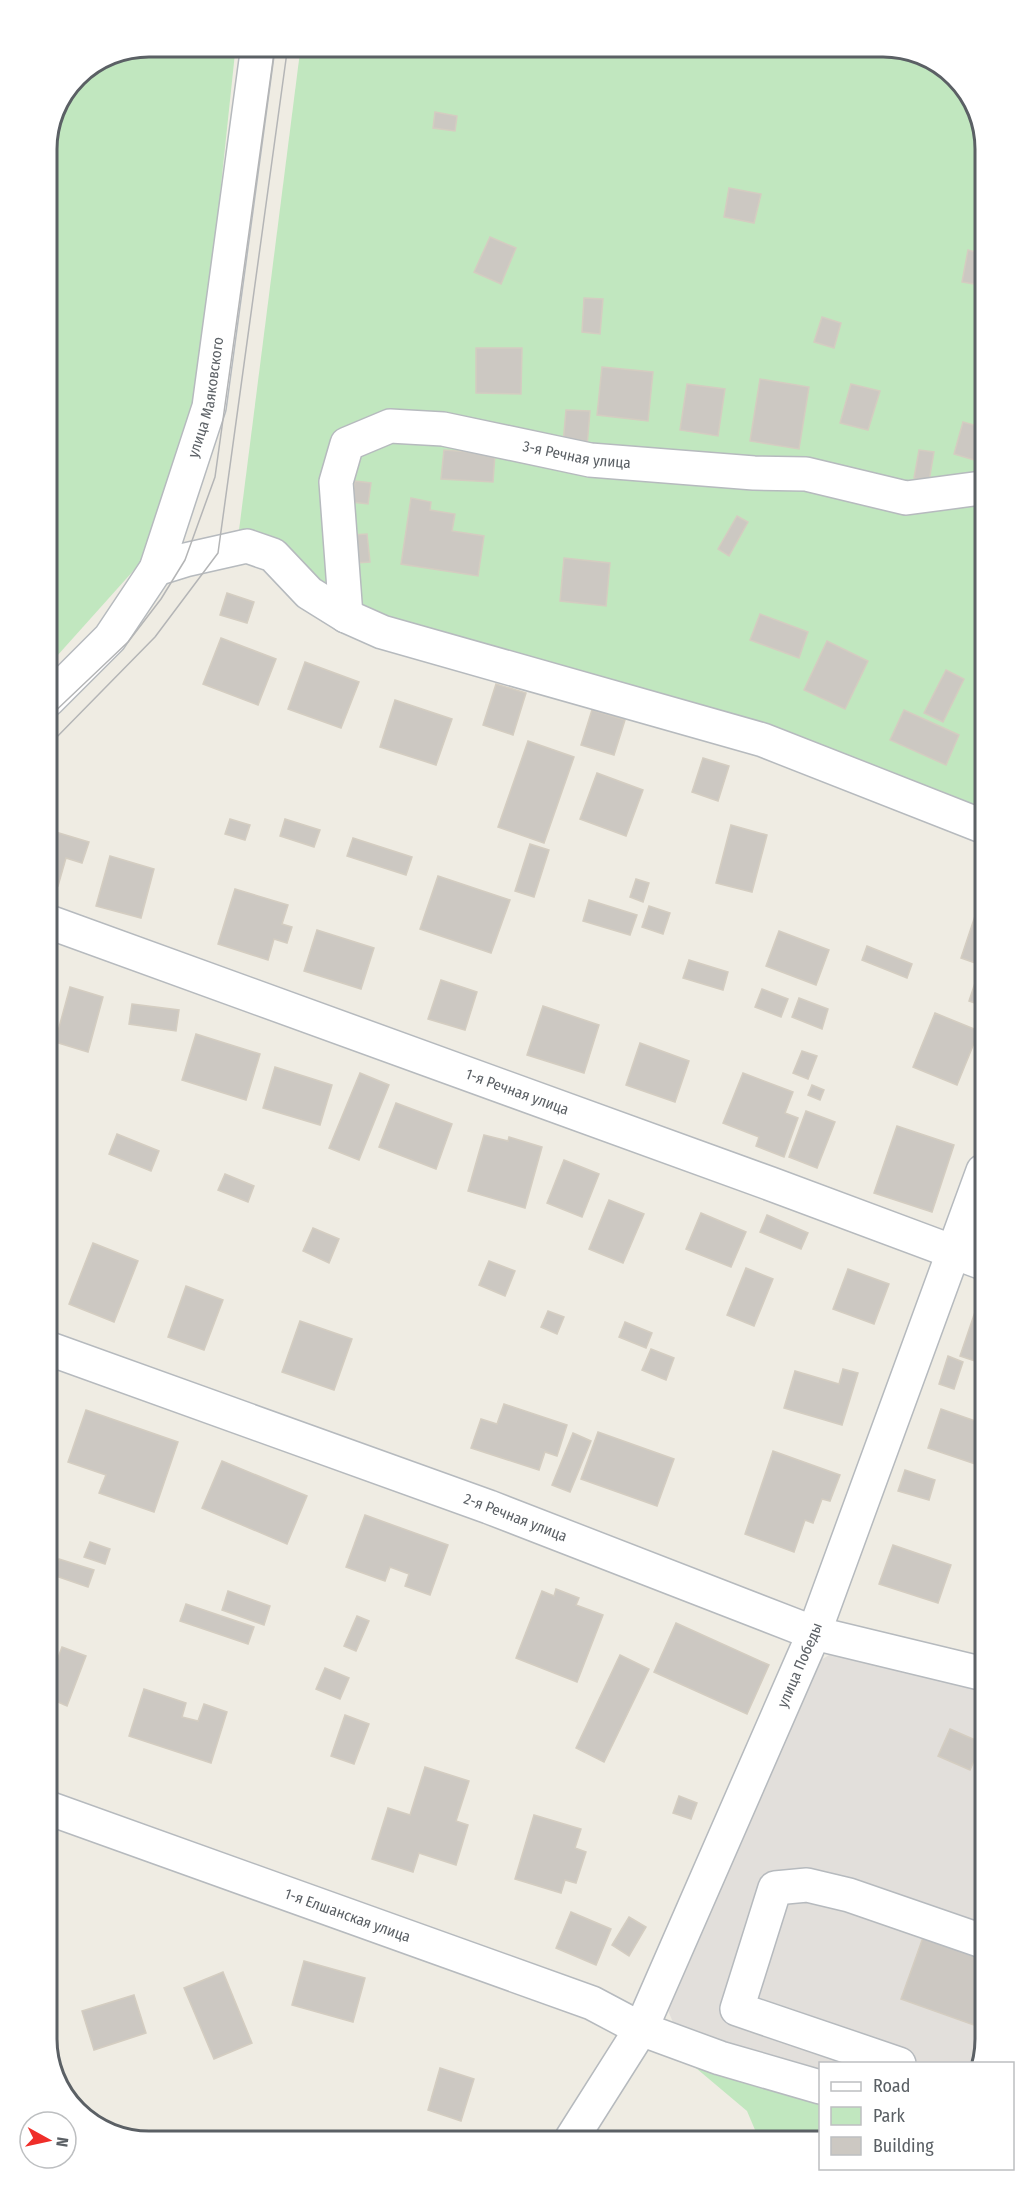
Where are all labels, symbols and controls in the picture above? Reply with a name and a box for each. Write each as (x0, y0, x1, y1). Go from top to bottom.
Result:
street label: улица Маяковского (184, 336, 227, 460)
street label: 3-я Речная улица (521, 437, 631, 472)
street label: 1-я Речная улица (463, 1065, 571, 1119)
street label: 2-я Речная улица (461, 1490, 570, 1545)
street label: улица Победы (774, 1620, 826, 1710)
street label: 1-я Елшанская улица (282, 1885, 413, 1946)
legend (819, 2062, 1014, 2170)
text: Road (873, 2075, 910, 2097)
text: Park (873, 2105, 906, 2127)
north arrow (18, 2110, 78, 2170)
text: Building (873, 2135, 934, 2157)
text: N (52, 2136, 72, 2148)

